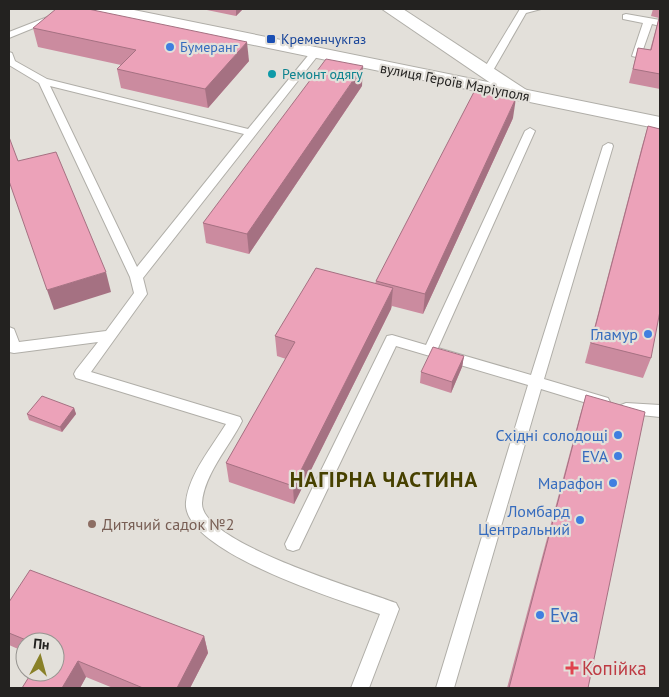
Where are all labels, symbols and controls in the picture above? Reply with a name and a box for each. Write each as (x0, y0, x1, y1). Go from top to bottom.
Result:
place label: Кременчукгаз (281, 30, 366, 48)
marker: Кременчукгаз (265, 33, 277, 45)
place label: Бумеранг (180, 38, 238, 56)
marker: Бумеранг (164, 41, 176, 53)
street label: вулиця Героїв Маріуполя (379, 59, 531, 105)
place label: Ремонт одягу (282, 65, 363, 83)
marker: Ремонт одягу (266, 68, 278, 80)
place label: Гламур (590, 324, 638, 344)
marker: Гламур (642, 328, 654, 340)
place label: Східні солодощі (495, 425, 608, 445)
marker: Східні солодощі (612, 429, 624, 441)
place label: EVA (582, 446, 609, 466)
marker: EVA (612, 450, 624, 462)
district label: НАГІРНА ЧАСТИНА (290, 466, 478, 493)
place label: Марафон (538, 473, 603, 493)
marker: Марафон (607, 477, 619, 489)
place label: Ломбард Центральний (478, 501, 570, 539)
place label: Дитячий садок №2 (102, 514, 234, 534)
marker: Ломбард Центральний (574, 514, 586, 526)
marker: Дитячий садок №2 (86, 518, 98, 530)
place label: Eva (550, 603, 579, 627)
marker: Eva (534, 609, 546, 621)
north arrow (15, 632, 65, 682)
text: Пн (32, 634, 50, 654)
place label: Копійка (582, 656, 647, 680)
marker: Копійка (566, 662, 578, 674)

